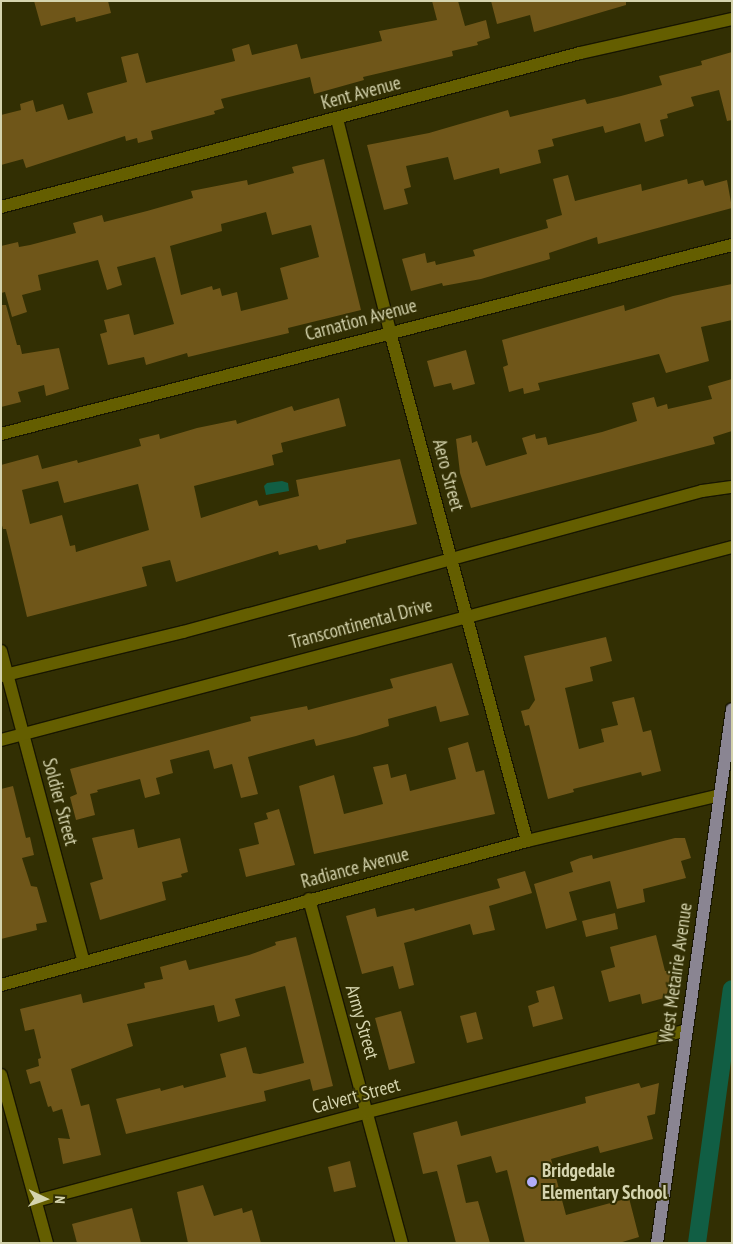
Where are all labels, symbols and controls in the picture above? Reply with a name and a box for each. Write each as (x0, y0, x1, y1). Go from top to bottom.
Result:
street label: Kent Avenue (318, 71, 404, 115)
street label: Carnation Avenue (302, 294, 420, 346)
street label: Aero Street (427, 437, 469, 513)
street label: Transcontinental Drive (287, 594, 435, 654)
street label: Soldier Street (37, 756, 83, 848)
street label: Radiance Avenue (298, 843, 412, 893)
street label: West Metairie Avenue (655, 901, 697, 1045)
street label: Army Street (340, 982, 384, 1062)
street label: Calvert Street (310, 1073, 402, 1119)
place label: Bridgedale Elementary School (542, 1160, 668, 1204)
north arrow (20, 1174, 70, 1224)
marker: Bridgedale Elementary School (526, 1176, 538, 1188)
text: N (51, 1196, 69, 1204)

